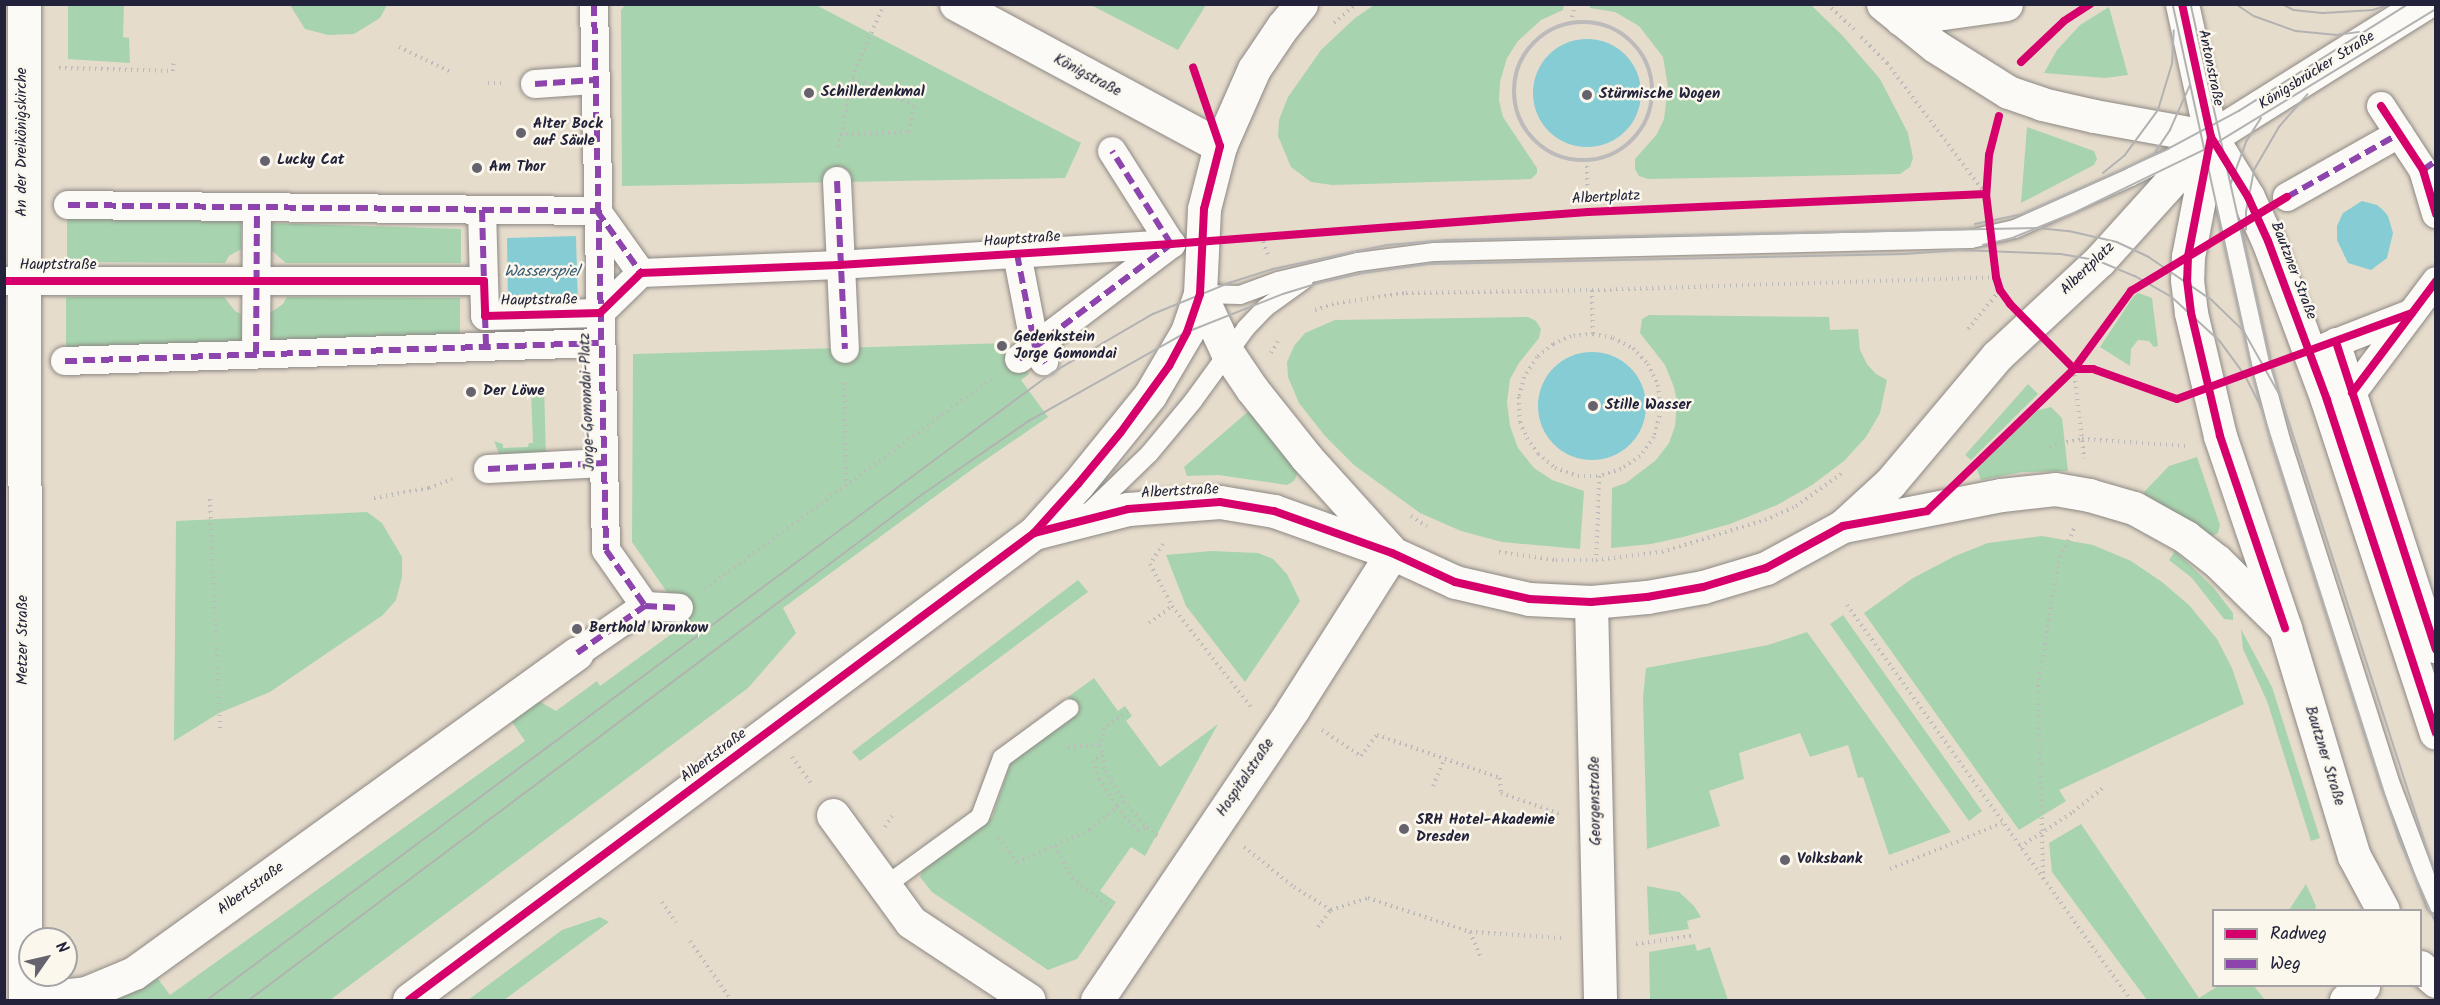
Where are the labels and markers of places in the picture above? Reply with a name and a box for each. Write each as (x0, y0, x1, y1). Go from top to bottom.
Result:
place label: Schillerdenkmal (821, 84, 925, 102)
marker: Schillerdenkmal (802, 86, 816, 100)
place label: Stürmische Wogen (1599, 86, 1720, 104)
marker: Stürmische Wogen (1580, 88, 1594, 102)
place label: Alter Bock auf Säule (533, 115, 603, 150)
marker: Alter Bock auf Säule (514, 126, 528, 140)
place label: Lucky Cat (277, 152, 344, 170)
marker: Lucky Cat (258, 154, 272, 168)
place label: Am Thor (489, 159, 545, 177)
marker: Am Thor (470, 161, 484, 175)
place label: Gedenkstein Jorge Gomondai (1014, 328, 1117, 363)
marker: Gedenkstein Jorge Gomondai (995, 339, 1009, 353)
place label: Der Löwe (483, 383, 544, 401)
marker: Der Löwe (464, 385, 478, 399)
place label: Stille Wasser (1605, 397, 1691, 415)
marker: Stille Wasser (1586, 399, 1600, 413)
place label: Berthold Wronkow (589, 620, 708, 638)
marker: Berthold Wronkow (570, 622, 584, 636)
place label: SRH Hotel-Akademie Dresden (1416, 811, 1555, 846)
marker: SRH Hotel-Akademie Dresden (1397, 822, 1411, 836)
place label: Volksbank (1797, 851, 1862, 869)
marker: Volksbank (1778, 853, 1792, 867)

